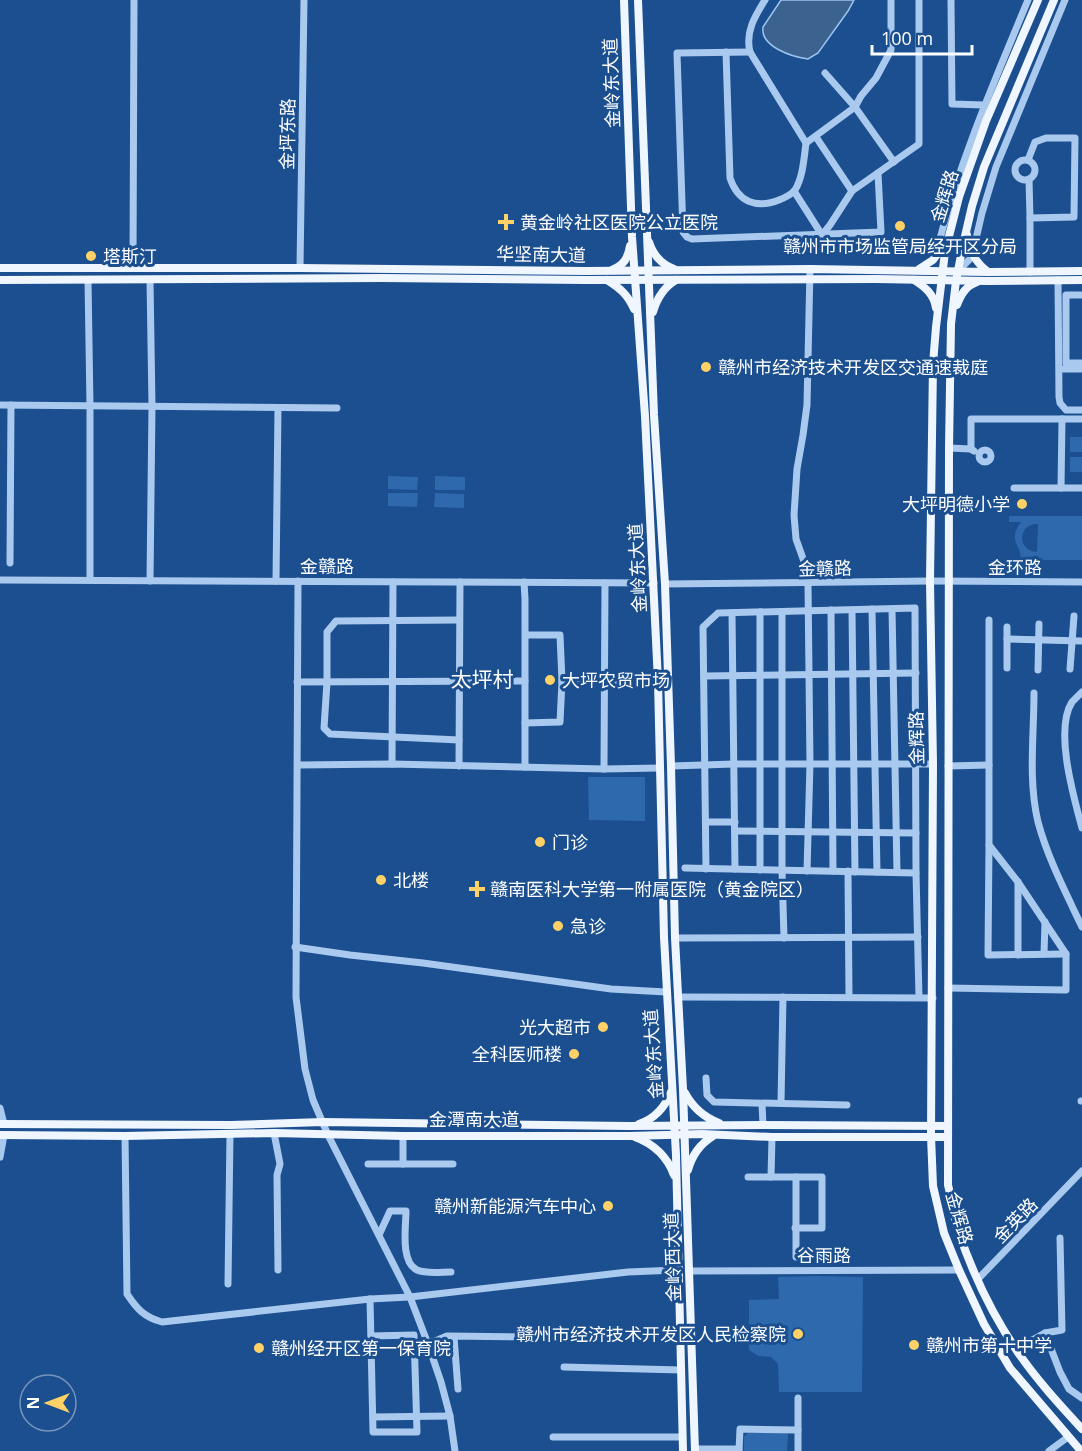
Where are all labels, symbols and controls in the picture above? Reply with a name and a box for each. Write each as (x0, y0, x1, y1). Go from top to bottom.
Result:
scale bar (872, 18, 972, 56)
text: 100 m (881, 26, 933, 50)
street label: 金岭东大道 (597, 38, 625, 128)
street label: 金坪东路 (274, 98, 300, 170)
street label: 金辉路 (925, 167, 963, 225)
place label: 黄金岭社区医院公立医院 (520, 210, 718, 234)
marker: 黄金岭社区医院公立医院 (497, 213, 515, 231)
marker: 赣州市市场监管局经开区分局 (893, 219, 907, 233)
place label: 赣州市市场监管局经开区分局 (783, 234, 1017, 258)
street label: 华坚南大道 (496, 241, 586, 267)
place label: 塔斯汀 (103, 244, 157, 268)
marker: 塔斯汀 (84, 249, 98, 263)
place label: 赣州市经济技术开发区交通速裁庭 (718, 355, 988, 379)
marker: 赣州市经济技术开发区交通速裁庭 (699, 360, 713, 374)
place label: 大坪明德小学 (902, 492, 1010, 516)
marker: 大坪明德小学 (1015, 497, 1029, 511)
street label: 金岭东大道 (623, 522, 651, 614)
street label: 金赣路 (300, 554, 354, 578)
street label: 金环路 (988, 555, 1042, 579)
street label: 金赣路 (798, 556, 852, 580)
district label: 太坪村 (451, 665, 514, 693)
place label: 大坪农贸市场 (562, 668, 670, 692)
marker: 大坪农贸市场 (543, 673, 557, 687)
street label: 金辉路 (904, 711, 928, 765)
place label: 门诊 (552, 830, 588, 854)
marker: 门诊 (533, 835, 547, 849)
place label: 北楼 (393, 868, 429, 892)
marker: 北楼 (374, 873, 388, 887)
place label: 赣南医科大学第一附属医院（黄金院区） (490, 877, 814, 901)
marker: 赣南医科大学第一附属医院（黄金院区） (468, 880, 486, 898)
place label: 急诊 (570, 914, 606, 938)
marker: 急诊 (551, 919, 565, 933)
street label: 金岭东大道 (638, 1008, 668, 1100)
place label: 光大超市 (519, 1015, 591, 1039)
marker: 光大超市 (596, 1020, 610, 1034)
place label: 全科医师楼 (472, 1042, 562, 1066)
marker: 全科医师楼 (567, 1047, 581, 1061)
street label: 金潭南大道 (429, 1107, 519, 1131)
street label: 金辉路 (941, 1189, 979, 1247)
street label: 金英路 (988, 1192, 1042, 1248)
place label: 赣州新能源汽车中心 (434, 1194, 596, 1218)
marker: 赣州新能源汽车中心 (601, 1199, 615, 1213)
street label: 金岭西大道 (658, 1212, 686, 1302)
street label: 谷雨路 (797, 1243, 851, 1267)
place label: 赣州市经济技术开发区人民检察院 (516, 1322, 786, 1346)
marker: 赣州市经济技术开发区人民检察院 (791, 1327, 805, 1341)
place label: 赣州市第十中学 (926, 1333, 1052, 1357)
place label: 赣州经开区第一保育院 (271, 1336, 451, 1360)
marker: 赣州市第十中学 (907, 1338, 921, 1352)
marker: 赣州经开区第一保育院 (252, 1341, 266, 1355)
north arrow (18, 1373, 78, 1433)
text: N (22, 1396, 44, 1410)

